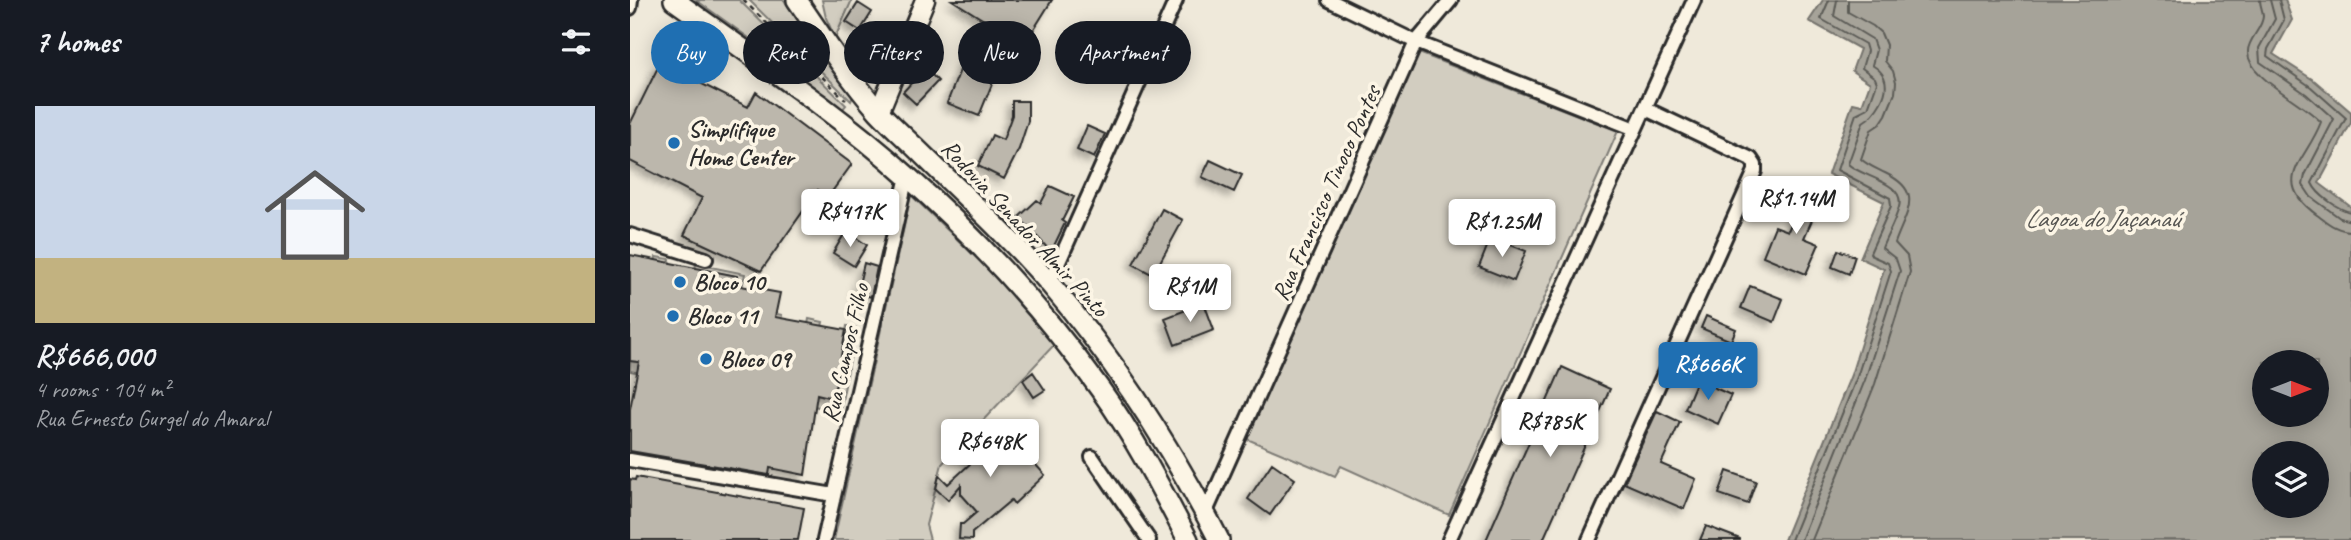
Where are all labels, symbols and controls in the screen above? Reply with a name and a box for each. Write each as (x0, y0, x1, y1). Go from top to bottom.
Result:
chip: Buy (651, 21, 729, 84)
chip: Rent (743, 21, 830, 84)
chip: Filters (844, 21, 944, 84)
chip: New (958, 21, 1041, 84)
chip: Apartment (1055, 21, 1191, 84)
text: 7 homes (35, 23, 120, 61)
icon: filters (557, 23, 595, 61)
street label: Rua Francisco Tinoco Pontes (1265, 78, 1388, 305)
place label: Simplifique Home Center (688, 114, 796, 172)
street label: Rodovia Senador Almir Pinto (935, 133, 1116, 324)
marker: Simplifique Home Center (666, 135, 682, 151)
icon: home (252, 152, 378, 278)
pin: R$1.14M (1731, 176, 1861, 236)
text: R$1.14M (1758, 184, 1834, 213)
pin: R$417K (793, 190, 907, 249)
text: R$417K (817, 197, 883, 226)
pin: R$1.25M (1437, 200, 1567, 259)
water label: Lagoa do Jaçanaú (2025, 202, 2184, 235)
text: R$1.25M (1465, 207, 1539, 236)
pin: R$1M (1149, 264, 1231, 324)
place label: Bloco 10 (694, 267, 767, 297)
text: R$1M (1165, 272, 1215, 301)
marker: Bloco 10 (672, 274, 688, 290)
street label: Rua Campos Filho (814, 279, 876, 425)
place label: Bloco 11 (687, 301, 761, 331)
marker: Bloco 11 (665, 308, 681, 324)
text: R$666,000 (35, 337, 154, 375)
pin: R$666K (1651, 342, 1765, 402)
place label: Bloco 09 (720, 344, 793, 374)
text: R$666K (1674, 350, 1742, 379)
north arrow (2252, 350, 2329, 427)
map controls (2252, 350, 2329, 518)
marker: Bloco 09 (698, 351, 714, 367)
text: 4 rooms · 104 m² (35, 375, 170, 404)
pin: R$785K (1493, 400, 1607, 459)
text: Rua Ernesto Gurgel do Amaral (35, 404, 268, 433)
text: R$785K (1517, 407, 1583, 436)
pin: R$648K (933, 420, 1047, 479)
text: R$648K (957, 427, 1023, 456)
button: layers (2252, 441, 2329, 518)

